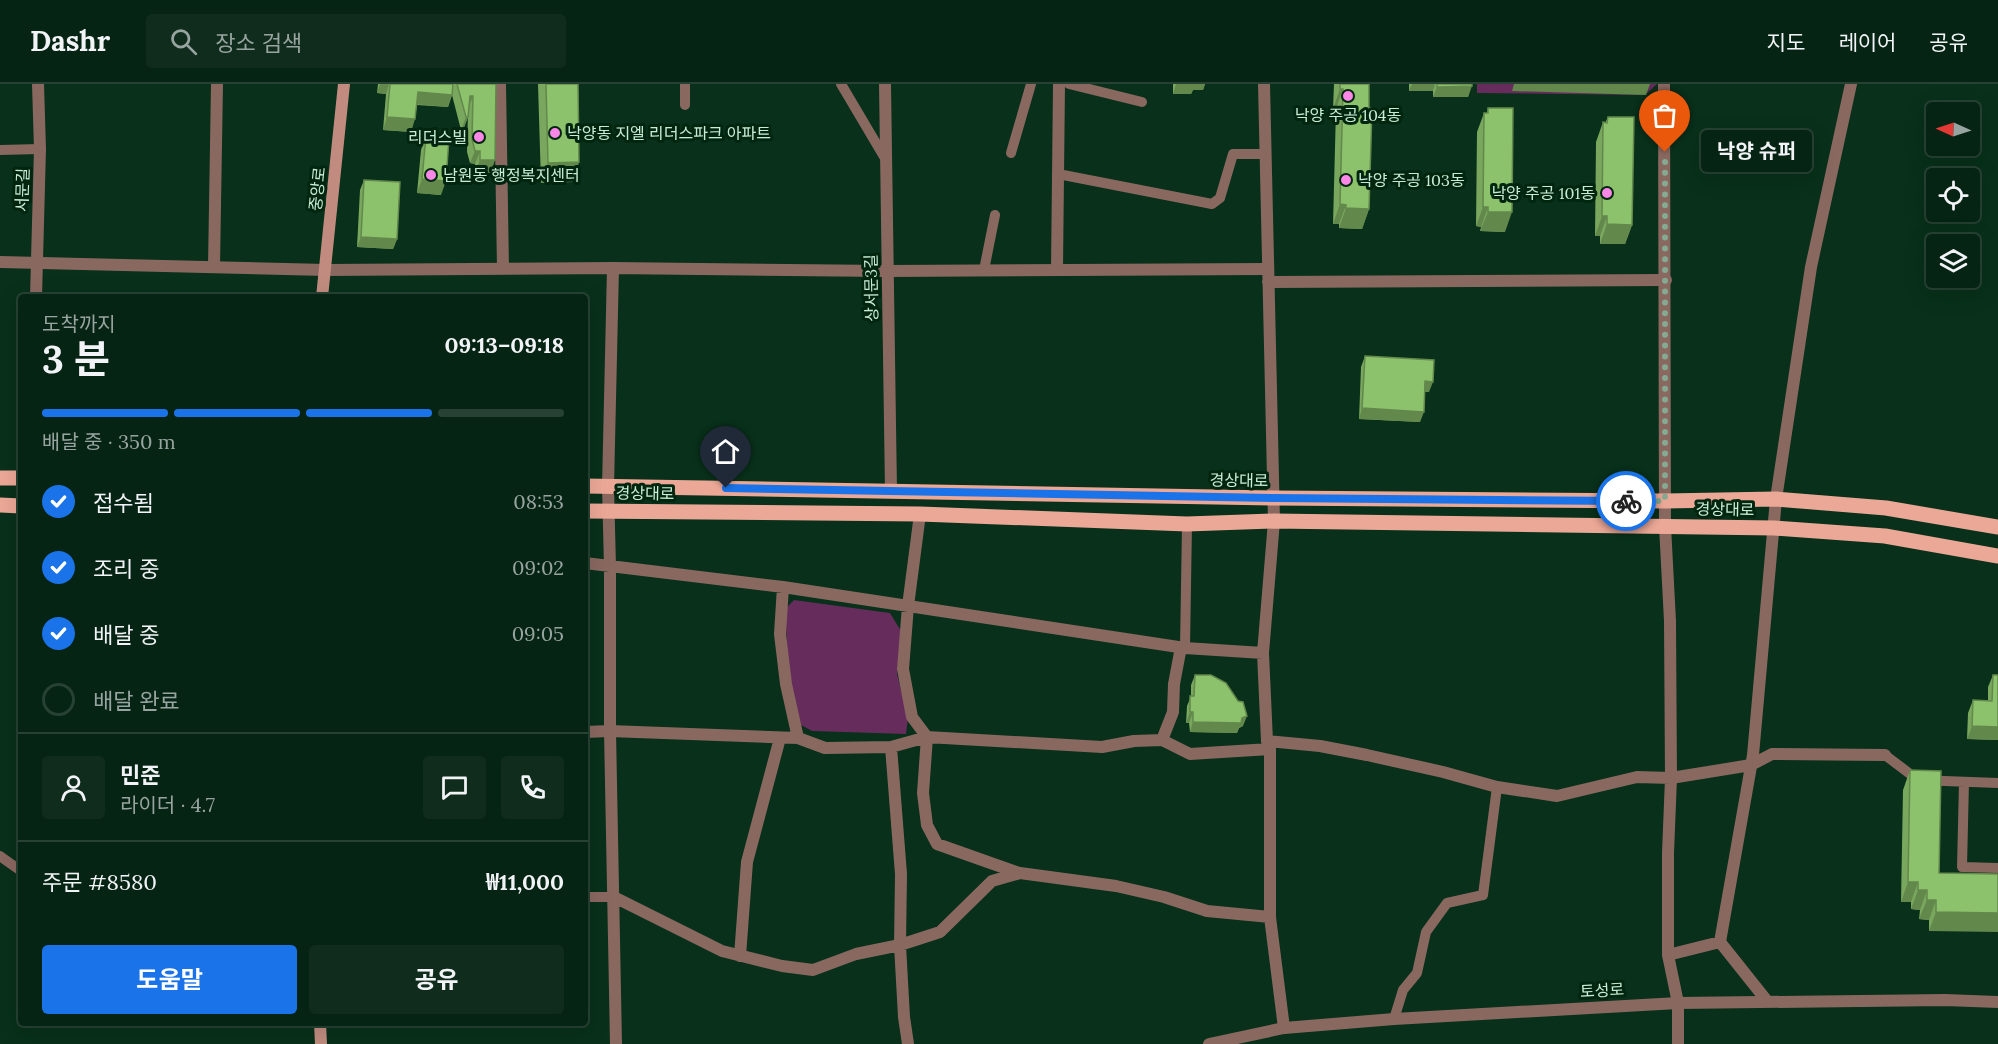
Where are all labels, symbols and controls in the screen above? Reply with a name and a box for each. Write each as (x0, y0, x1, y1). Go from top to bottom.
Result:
search box (146, 14, 566, 68)
text: Dashr (30, 23, 110, 59)
icon: search (167, 25, 200, 58)
text: 장소 검색 (215, 29, 302, 57)
text: 지도 (1767, 29, 1805, 56)
text: 레이어 (1838, 29, 1896, 56)
text: 공유 (1929, 29, 1968, 56)
marker: 낙양 주공 104동 (1341, 89, 1355, 103)
pin (1639, 90, 1690, 152)
icon: bag (1648, 99, 1681, 132)
north arrow (1926, 102, 1980, 156)
map controls (1926, 102, 1980, 288)
place label: 낙양 주공 104동 (1295, 105, 1402, 125)
place label: 낙양동 지엘 리더스파크 아파트 (567, 123, 771, 143)
marker: 낙양동 지엘 리더스파크 아파트 (548, 126, 562, 140)
place label: 리더스빌 (408, 127, 467, 147)
marker: 리더스빌 (472, 130, 486, 144)
callout: 낙양 슈퍼 (1701, 131, 1812, 173)
text: 낙양 슈퍼 (1717, 138, 1796, 163)
place label: 남원동 행정복지센터 (443, 165, 580, 185)
street label: 중앙로 (305, 166, 329, 212)
street label: 서문길 (11, 168, 33, 212)
marker: 남원동 행정복지센터 (424, 168, 438, 182)
button: locate (1926, 168, 1980, 222)
place label: 낙양 주공 103동 (1358, 170, 1465, 190)
marker: 낙양 주공 103동 (1339, 173, 1353, 187)
place label: 낙양 주공 101동 (1491, 183, 1595, 203)
marker: 낙양 주공 101동 (1600, 186, 1614, 200)
button: layers (1926, 234, 1980, 288)
street label: 상서문3길 (860, 254, 882, 322)
text: 도착까지 (42, 311, 116, 336)
text: 09:13–09:18 (445, 331, 564, 359)
text: 3 분 (42, 334, 110, 384)
pin (700, 426, 751, 488)
text: 배달 중 · 350 m (42, 429, 176, 454)
icon: home (709, 435, 742, 468)
street label: 경상대로 (1209, 469, 1269, 491)
courier (1596, 471, 1656, 531)
street label: 경상대로 (615, 482, 675, 504)
icon: check (42, 485, 75, 518)
icon: bike (1610, 485, 1643, 518)
text: 접수됨 (93, 489, 154, 517)
text: 08:53 (513, 489, 564, 514)
street label: 경상대로 (1695, 498, 1755, 520)
icon: check (42, 551, 75, 584)
text: 조리 중 (93, 555, 160, 583)
text: 09:02 (512, 555, 564, 580)
icon: check (42, 617, 75, 650)
text: 배달 중 (93, 621, 160, 649)
text: 09:05 (512, 621, 564, 646)
text: 배달 완료 (93, 687, 180, 715)
button: person (42, 756, 105, 819)
button: chat (423, 756, 486, 819)
button: phone (501, 756, 564, 819)
text: 민준 (120, 761, 160, 789)
text: 라이더 · 4.7 (120, 792, 215, 817)
text: 주문 #8580 (42, 868, 157, 896)
text: ₩11,000 (486, 868, 564, 896)
button: 도움말 (42, 945, 297, 1014)
button: 공유 (309, 945, 564, 1014)
street label: 토성로 (1579, 979, 1625, 1001)

